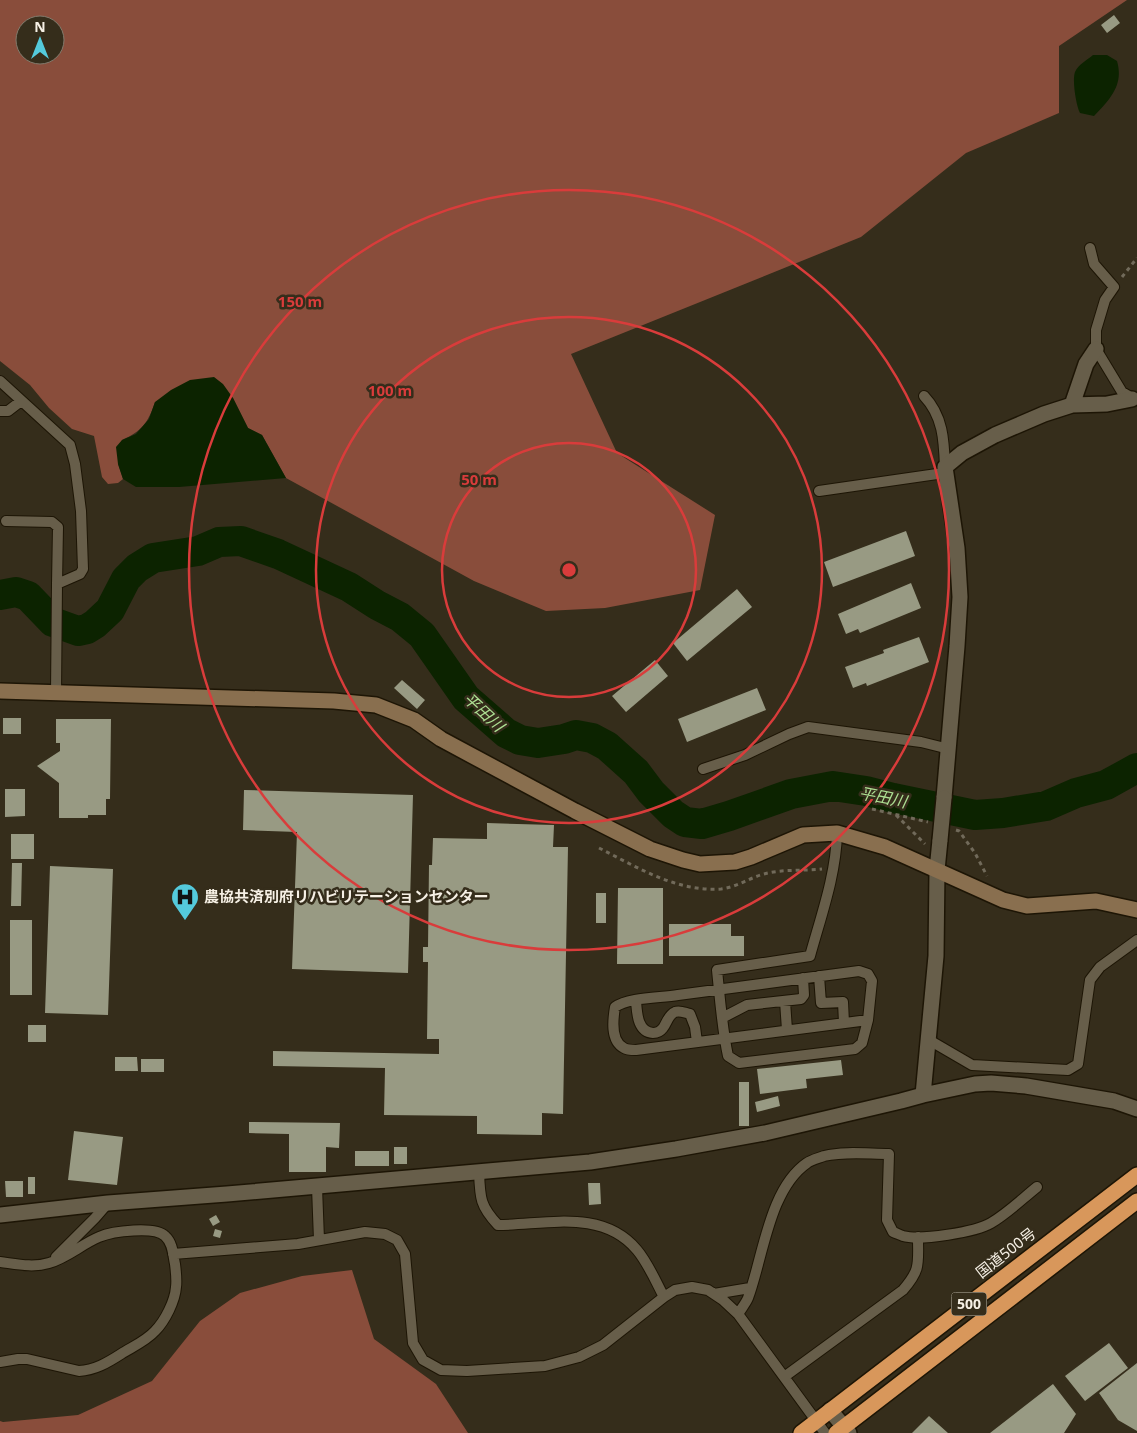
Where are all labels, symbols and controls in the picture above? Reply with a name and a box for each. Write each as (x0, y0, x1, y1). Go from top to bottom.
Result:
north arrow (15, 15, 65, 65)
text: N (34, 17, 46, 36)
text: 150 m (278, 291, 322, 311)
text: 100 m (368, 380, 412, 400)
text: 50 m (461, 469, 497, 489)
centre of rings (560, 561, 578, 579)
water label: 平田川 (459, 688, 511, 738)
water label: 平田川 (857, 782, 911, 813)
hospital icon: 農協共済別府リハビリテーションセンター (170, 882, 200, 921)
place label: 農協共済別府リハビリテーションセンター (204, 886, 489, 906)
street label: 国道500号 (971, 1223, 1039, 1282)
road number: 500 (952, 1292, 986, 1316)

